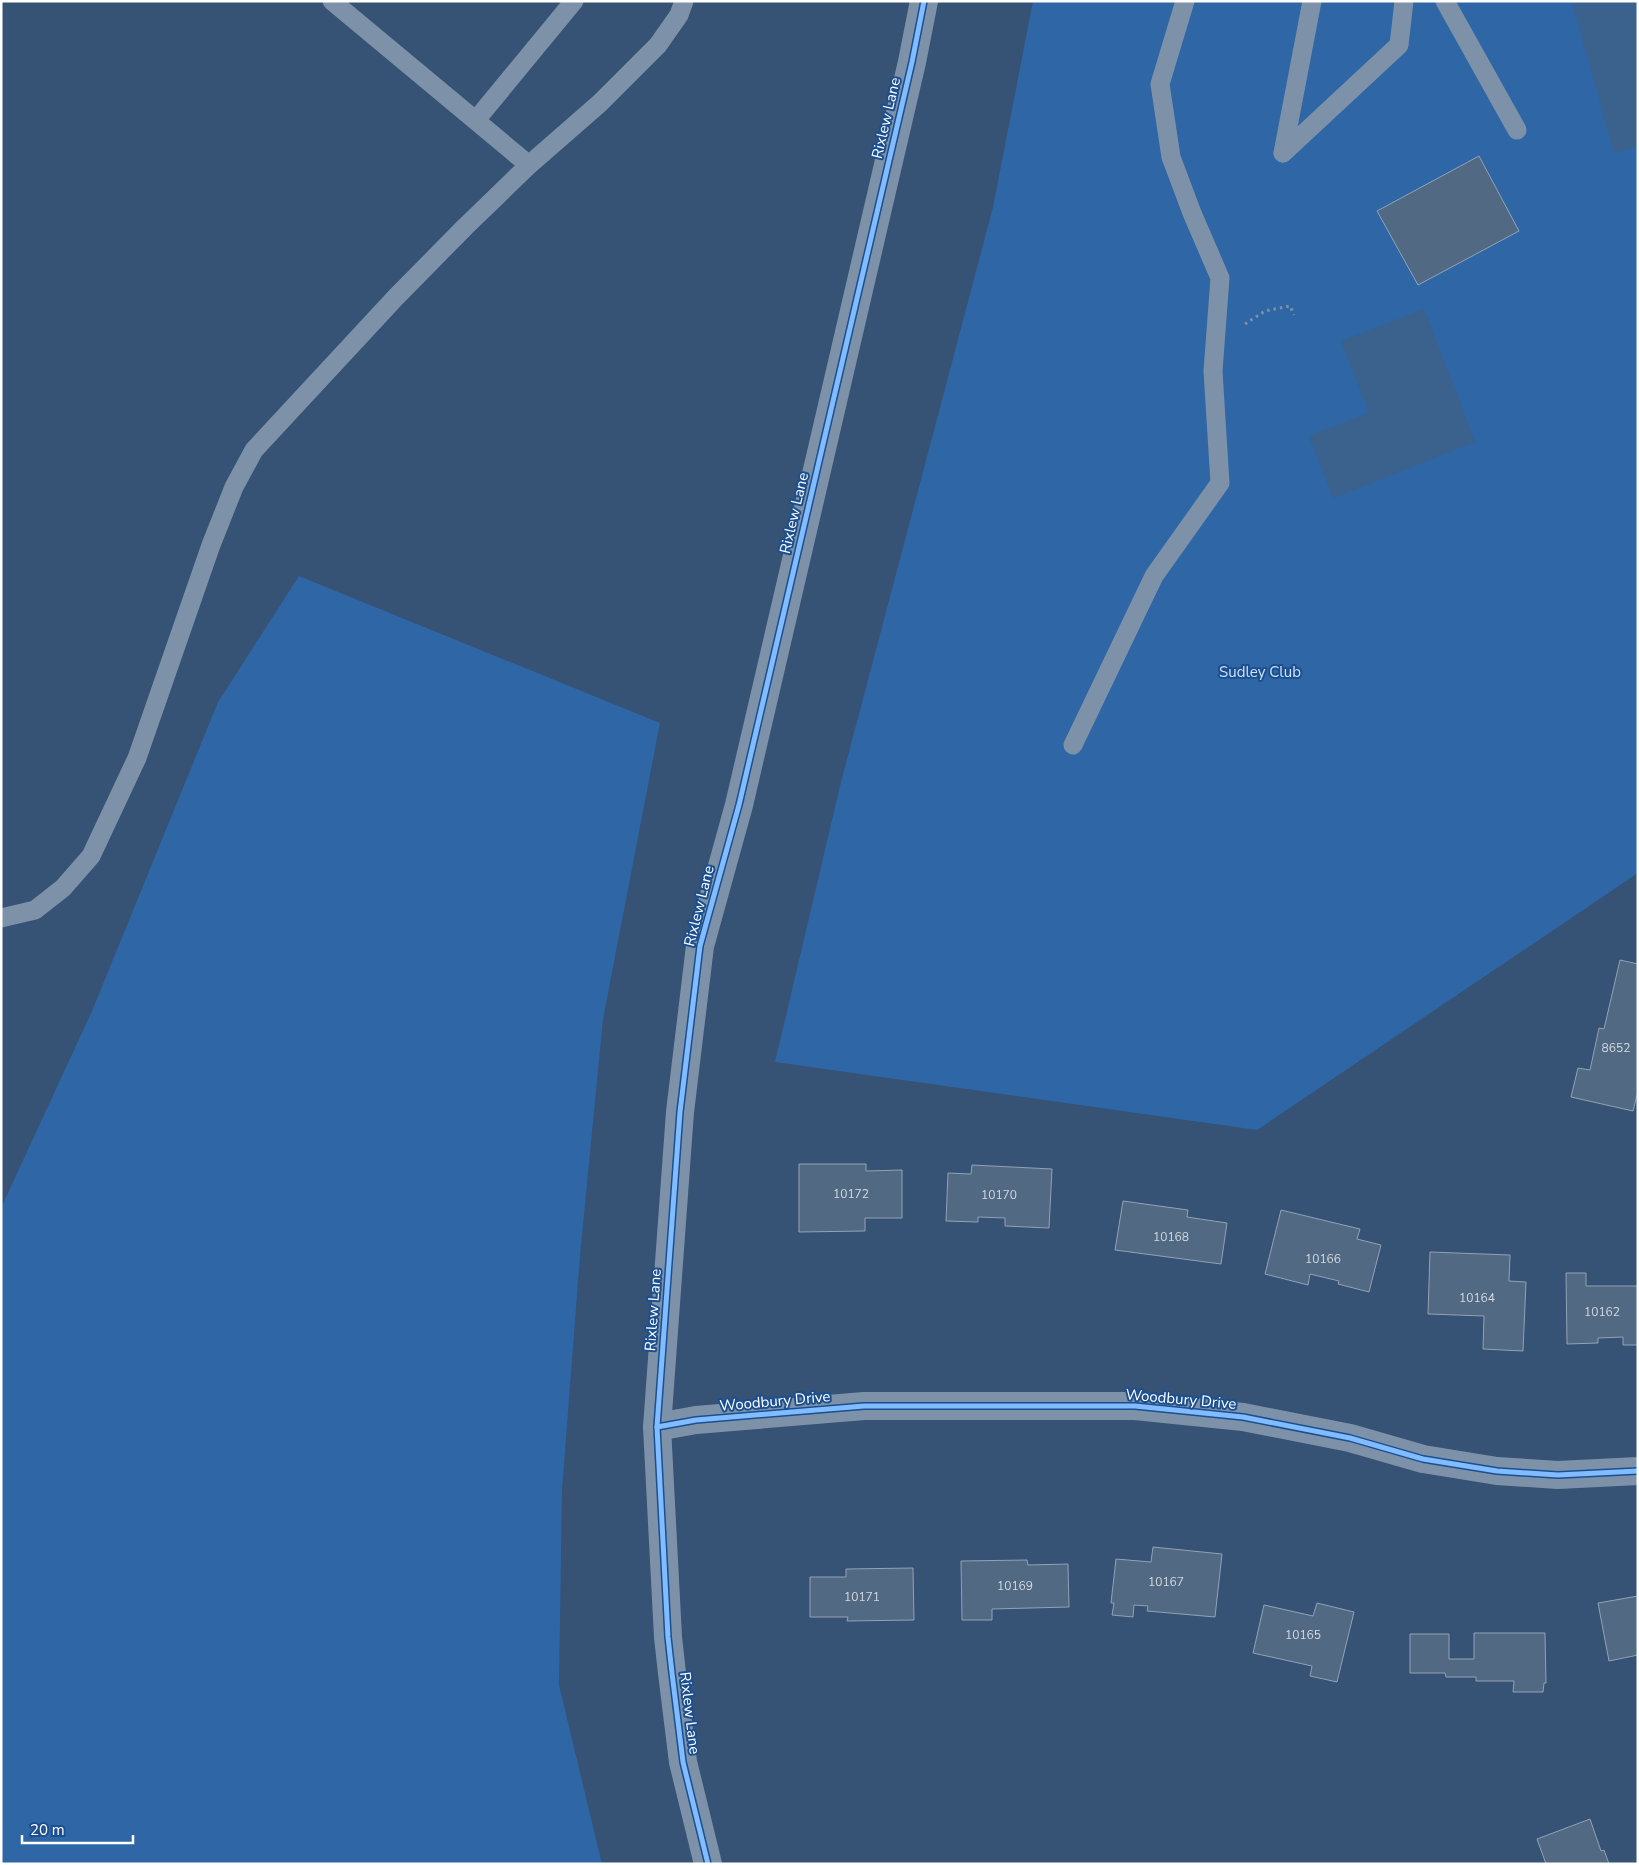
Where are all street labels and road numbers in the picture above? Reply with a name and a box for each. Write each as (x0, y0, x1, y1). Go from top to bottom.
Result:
street label: Rixlew Lane (867, 75, 905, 161)
street label: Rixlew Lane (775, 470, 813, 556)
street label: Rixlew Lane (679, 863, 719, 949)
street label: Rixlew Lane (640, 1268, 666, 1352)
street label: Woodbury Drive (1125, 1384, 1237, 1414)
street label: Woodbury Drive (719, 1386, 831, 1416)
street label: Rixlew Lane (675, 1671, 705, 1755)

